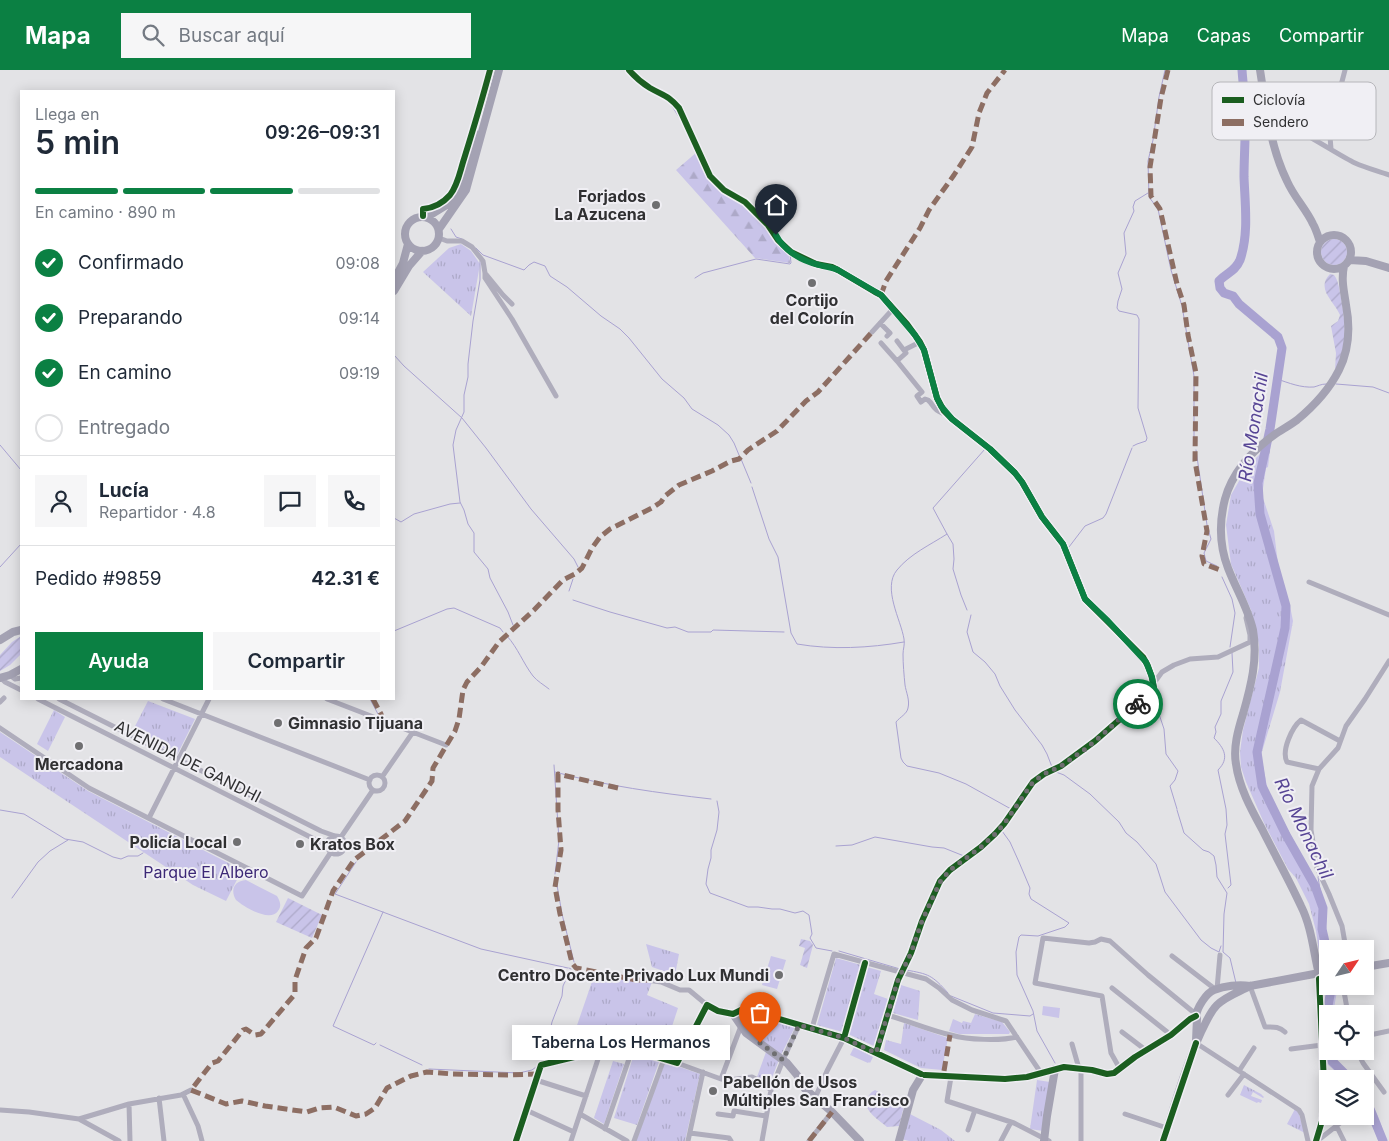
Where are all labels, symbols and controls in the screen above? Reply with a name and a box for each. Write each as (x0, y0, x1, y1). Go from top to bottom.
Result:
search box (121, 13, 471, 58)
text: Mapa (25, 21, 91, 50)
icon: search (139, 21, 167, 49)
text: Buscar aquí (179, 24, 285, 47)
text: Mapa (1121, 25, 1169, 46)
text: Capas (1197, 25, 1251, 46)
text: Compartir (1279, 25, 1364, 46)
legend (1212, 82, 1376, 140)
text: Ciclovía (1253, 91, 1305, 108)
text: Llega en (35, 104, 99, 124)
text: Sendero (1253, 113, 1309, 130)
text: 09:26–09:31 (265, 121, 380, 144)
text: 5 min (35, 123, 120, 162)
pin (755, 184, 797, 235)
place label: Forjados La Azucena (555, 186, 646, 224)
icon: home (762, 191, 790, 219)
marker: Forjados La Azucena (650, 199, 662, 211)
text: En camino · 890 m (35, 202, 176, 222)
icon: check (35, 249, 63, 277)
text: Confirmado (78, 251, 184, 274)
text: 09:08 (335, 253, 380, 273)
marker: Cortijo del Colorín (806, 277, 818, 289)
place label: Cortijo del Colorín (770, 290, 854, 328)
icon: check (35, 304, 63, 332)
text: Preparando (78, 306, 183, 329)
text: 09:14 (339, 308, 380, 328)
icon: check (35, 359, 63, 387)
text: En camino (78, 361, 172, 384)
text: 09:19 (339, 363, 380, 383)
water label: Río Monachil (1234, 370, 1272, 483)
text: Entregado (78, 416, 170, 439)
button: person (35, 475, 87, 527)
button: chat (264, 475, 316, 527)
button: phone (328, 475, 380, 527)
text: Lucía (99, 479, 149, 502)
text: Repartidor · 4.8 (99, 502, 216, 522)
text: Pedido #9859 (35, 567, 162, 590)
text: 42.31 € (311, 567, 380, 590)
button: Ayuda (35, 632, 203, 690)
button: Compartir (213, 632, 380, 690)
courier (1113, 679, 1163, 729)
icon: bike (1124, 690, 1152, 718)
place label: Gimnasio Tijuana (288, 713, 423, 733)
street label: AVENIDA DE GANDHI (111, 715, 265, 807)
marker: Gimnasio Tijuana (272, 717, 284, 729)
marker: Mercadona (73, 740, 85, 752)
place label: Mercadona (35, 754, 123, 774)
water label: Río Monachil (1270, 774, 1338, 883)
place label: Policía Local (129, 832, 227, 852)
place label: Kratos Box (310, 834, 395, 854)
marker: Policía Local (231, 836, 243, 848)
marker: Kratos Box (294, 838, 306, 850)
park label: Parque El Albero (143, 862, 269, 882)
north arrow (1319, 940, 1374, 995)
map controls (1319, 940, 1374, 1125)
place label: Centro Docente Privado Lux Mundi (498, 965, 769, 985)
marker: Centro Docente Privado Lux Mundi (773, 969, 785, 981)
pin (739, 992, 781, 1043)
icon: bag (746, 999, 774, 1027)
button: locate (1319, 1005, 1374, 1060)
callout: Taberna Los Hermanos (512, 1026, 730, 1060)
text: Taberna Los Hermanos (532, 1032, 710, 1052)
button: layers (1319, 1070, 1374, 1125)
place label: Pabellón de Usos Múltiples San Francisco (723, 1072, 910, 1110)
marker: Pabellón de Usos Múltiples San Francisco (707, 1085, 719, 1097)

